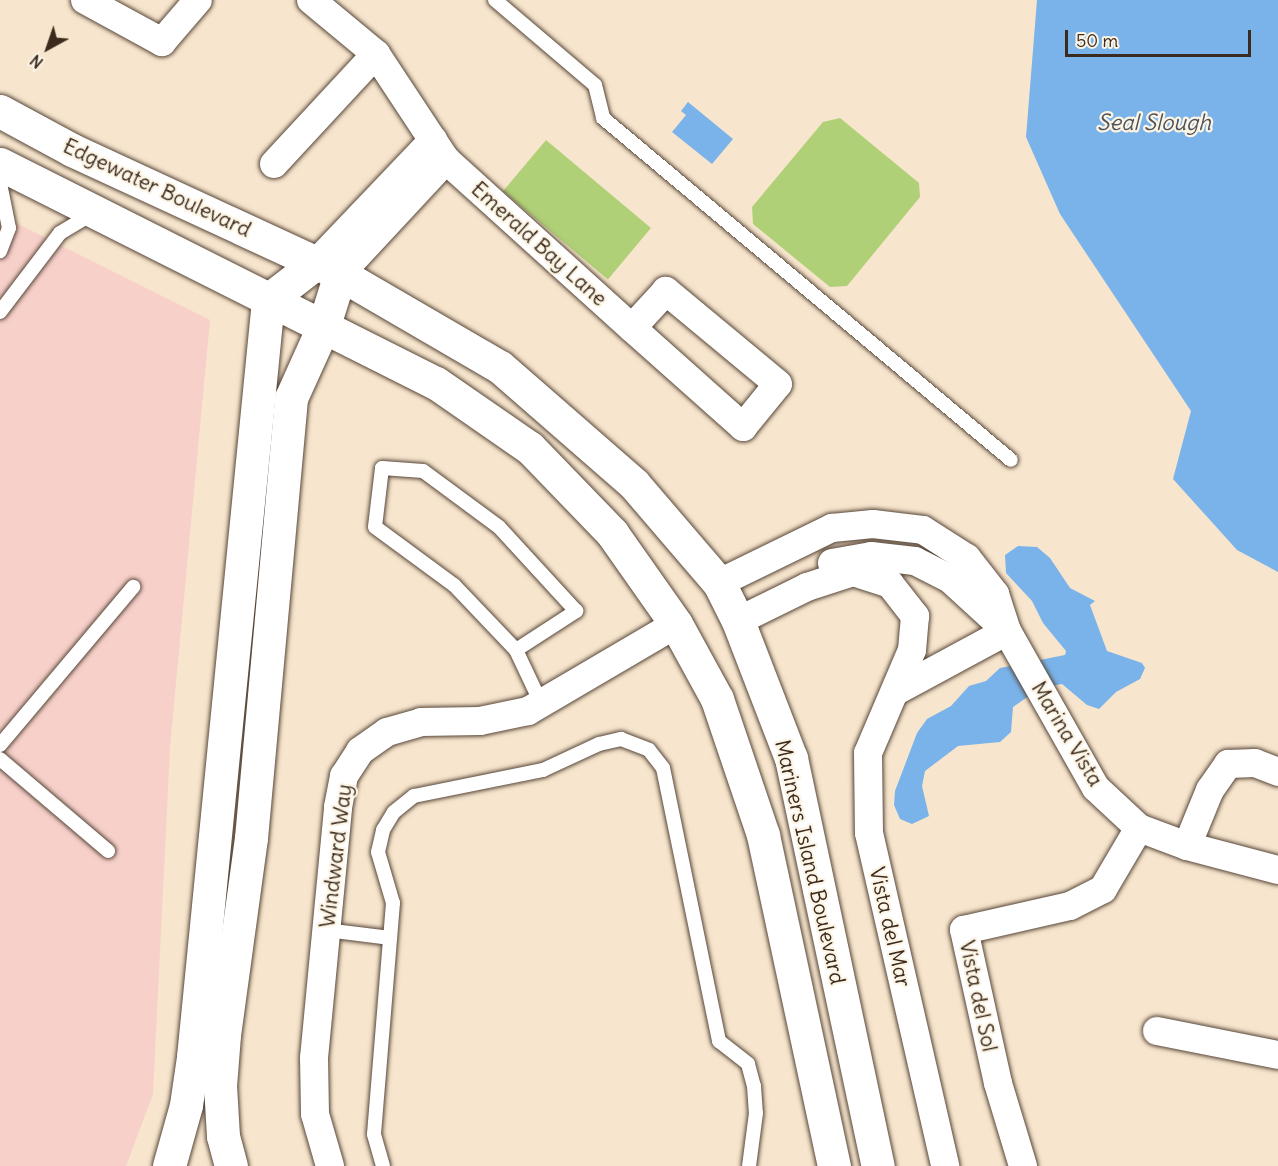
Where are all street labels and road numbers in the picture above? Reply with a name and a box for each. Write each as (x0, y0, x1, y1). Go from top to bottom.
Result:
street label: Edgewater Boulevard (59, 133, 255, 243)
street label: Emerald Bay Lane (466, 177, 612, 311)
street label: Marina Vista (1026, 677, 1108, 791)
street label: Mariners Island Boulevard (770, 737, 850, 987)
street label: Windward Way (315, 783, 357, 929)
street label: Vista del Mar (864, 865, 916, 989)
street label: Vista del Sol (954, 938, 1002, 1054)

